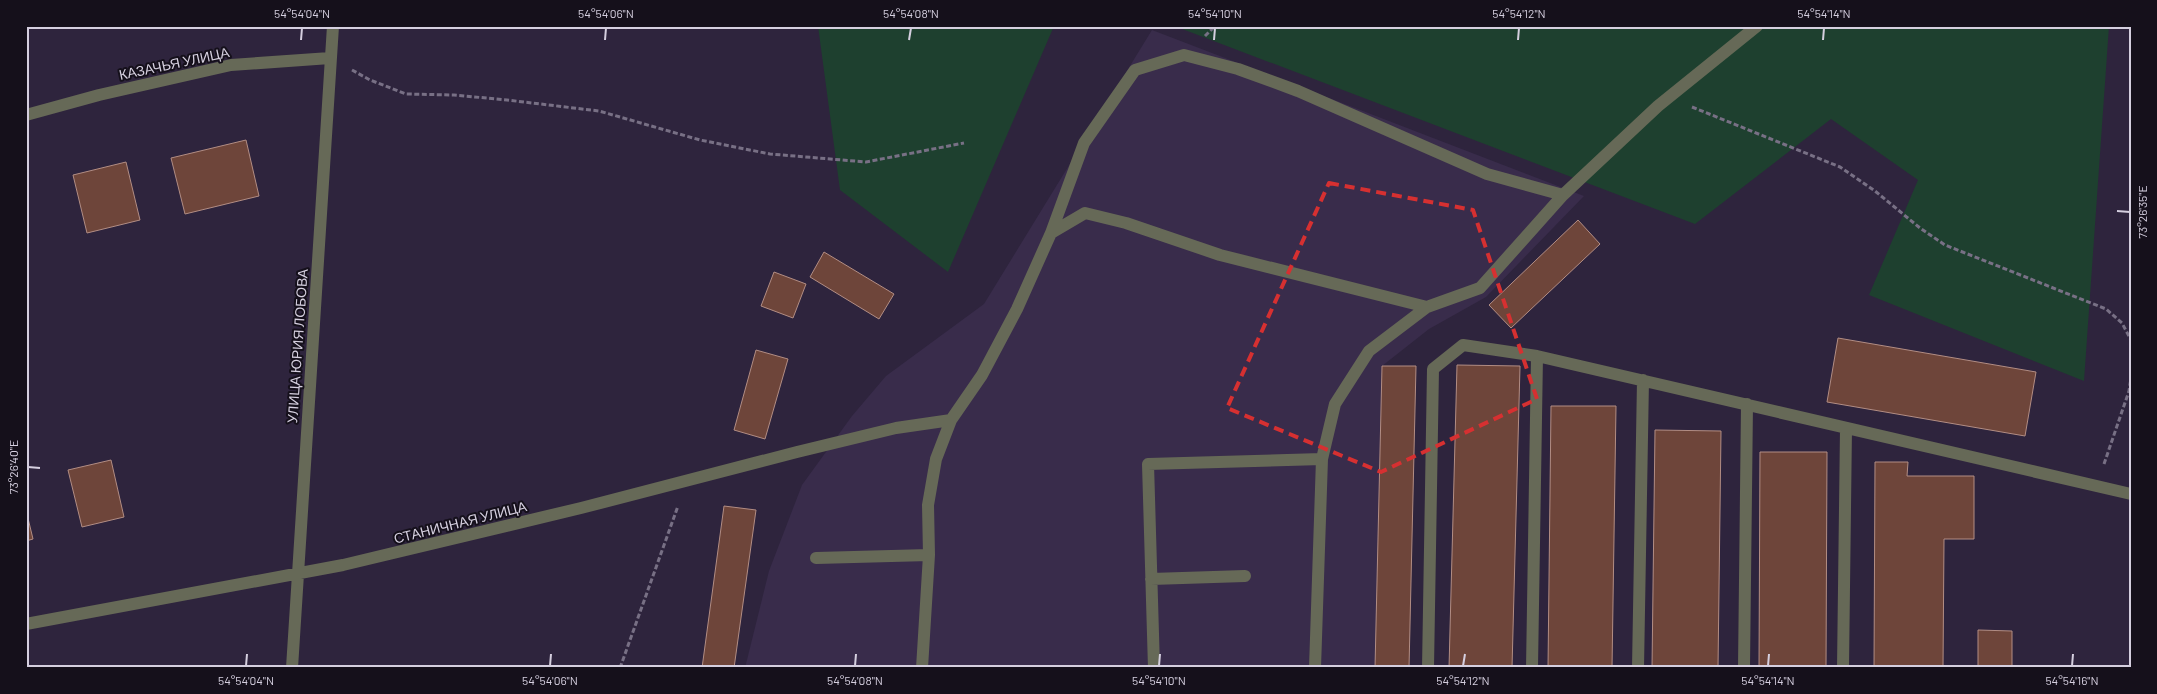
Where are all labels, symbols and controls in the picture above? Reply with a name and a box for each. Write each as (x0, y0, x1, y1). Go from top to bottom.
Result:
text: 54°54'04"N (274, 6, 330, 20)
text: 54°54'06"N (578, 6, 634, 20)
text: 54°54'08"N (883, 6, 939, 20)
text: 54°54'10"N (1188, 6, 1242, 20)
text: 54°54'12"N (1492, 6, 1546, 20)
text: 54°54'14"N (1797, 6, 1851, 20)
street label: КАЗАЧЬЯ УЛИЦА (117, 43, 231, 83)
text: 73°26'35"E (2135, 185, 2149, 239)
street label: УЛИЦА ЮРИЯ ЛОБОВА (283, 268, 311, 424)
text: 73°26'40"E (6, 440, 20, 494)
street label: СТАНИЧНАЯ УЛИЦА (392, 497, 529, 547)
text: 54°54'04"N (218, 673, 274, 687)
text: 54°54'06"N (522, 673, 578, 687)
text: 54°54'08"N (827, 673, 883, 687)
text: 54°54'10"N (1132, 673, 1186, 687)
text: 54°54'12"N (1436, 673, 1490, 687)
text: 54°54'14"N (1741, 673, 1795, 687)
text: 54°54'16"N (2045, 673, 2099, 687)

